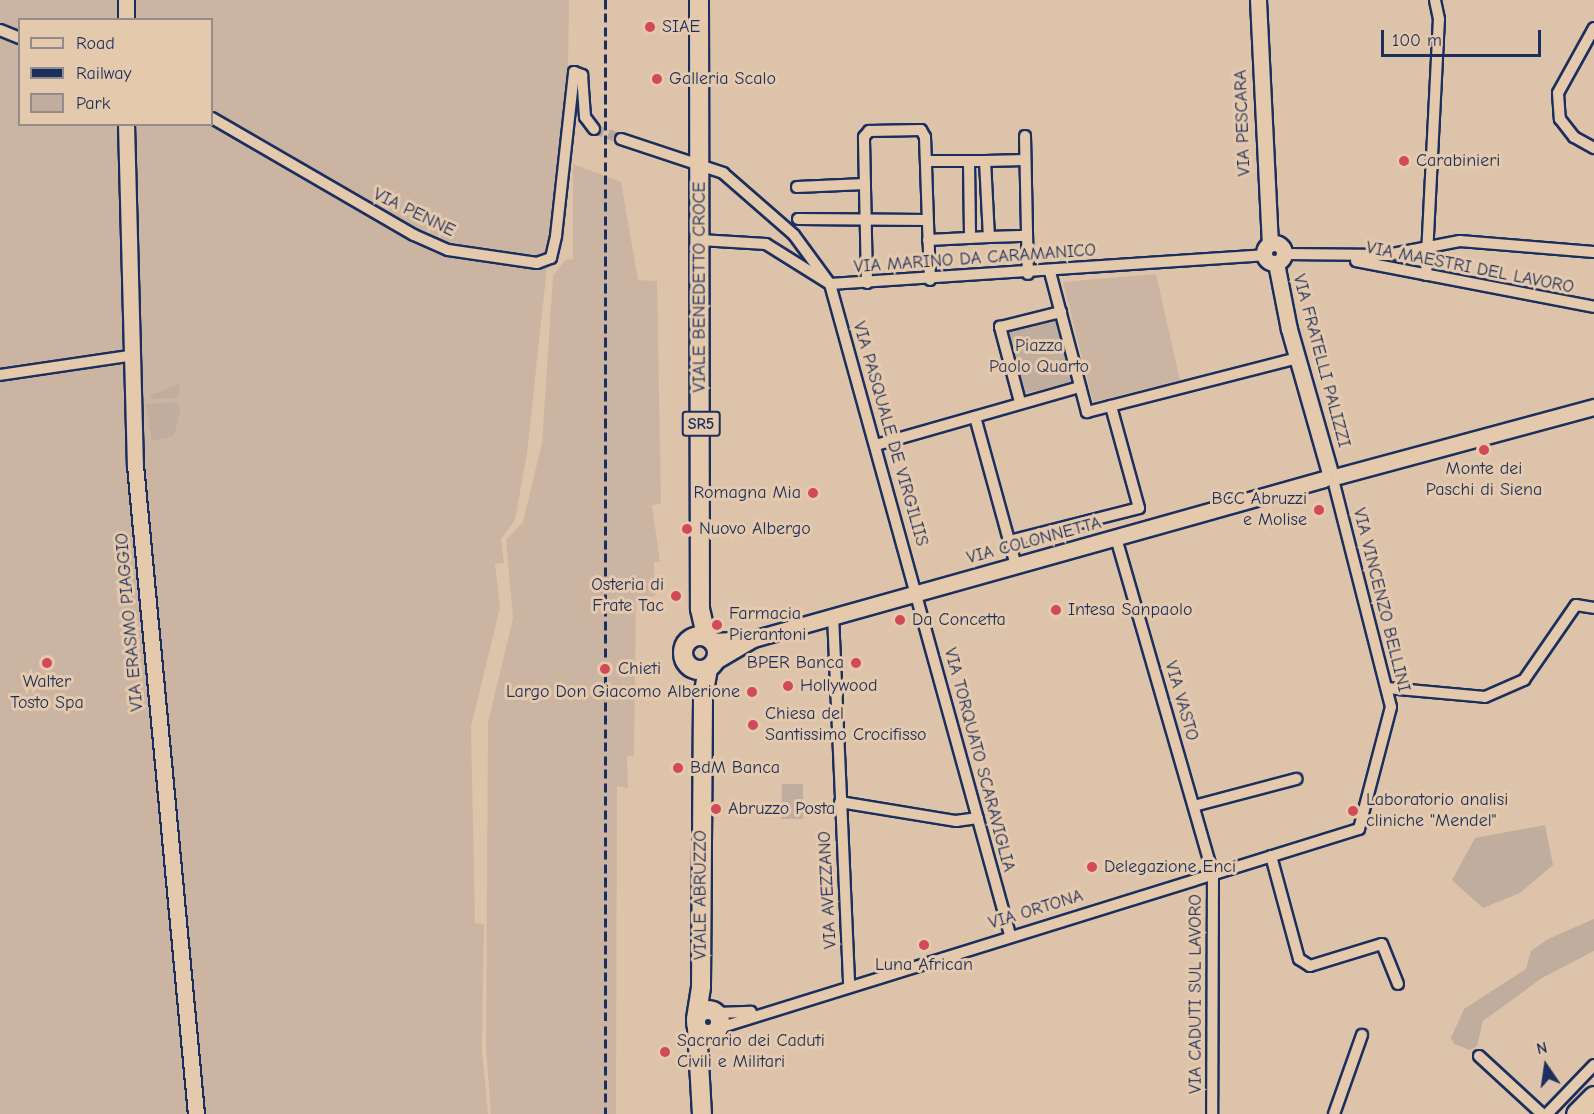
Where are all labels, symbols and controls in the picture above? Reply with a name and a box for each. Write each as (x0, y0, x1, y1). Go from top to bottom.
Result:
place label: SIAE (662, 16, 700, 38)
legend (18, 18, 213, 126)
scale bar (1384, 18, 1544, 56)
marker: SIAE (643, 20, 657, 34)
text: 100 m (1392, 30, 1442, 51)
text: Road (76, 33, 115, 54)
text: Railway (76, 63, 132, 84)
place label: Galleria Scalo (669, 68, 776, 90)
street label: VIA PESCARA (1230, 69, 1256, 177)
marker: Galleria Scalo (650, 72, 664, 86)
text: Park (76, 93, 110, 114)
place label: Carabinieri (1416, 150, 1500, 172)
marker: Carabinieri (1397, 154, 1411, 168)
street label: VIALE BENEDETTO CROCE (689, 182, 711, 392)
street label: VIA PENNE (369, 184, 459, 242)
street label: VIA MAESTRI DEL LAVORO (1364, 237, 1576, 299)
street label: VIA MARINO DA CARAMANICO (853, 240, 1097, 278)
street label: VIA FRATELLI PALIZZI (1287, 272, 1355, 450)
street label: VIA PASQUALE DE VIRGILIIS (848, 319, 932, 549)
park label: Piazza Paolo Quarto (989, 336, 1089, 378)
road number: SR5 (682, 411, 720, 437)
marker: Monte dei Paschi di Siena (1477, 443, 1491, 457)
place label: Monte dei Paschi di Siena (1426, 459, 1542, 502)
place label: Romagna Mia (694, 482, 801, 504)
marker: Romagna Mia (806, 486, 820, 500)
place label: BCC Abruzzi e Molise (1212, 489, 1307, 532)
marker: BCC Abruzzi e Molise (1312, 503, 1326, 517)
street label: VIA VINCENZO BELLINI (1348, 506, 1414, 694)
street label: VIA COLONNETTA (964, 513, 1104, 569)
place label: Nuovo Albergo (699, 518, 811, 540)
marker: Nuovo Albergo (680, 522, 694, 536)
street label: VIA ERASMO PIAGGIO (111, 532, 149, 712)
place label: Osteria di Frate Tac (591, 575, 664, 618)
marker: Osteria di Frate Tac (669, 589, 683, 603)
place label: Intesa Sanpaolo (1068, 599, 1192, 621)
marker: Intesa Sanpaolo (1049, 603, 1063, 617)
place label: Farmacia Pierantoni (729, 604, 806, 646)
place label: Da Concetta (912, 609, 1006, 631)
marker: Da Concetta (893, 613, 907, 627)
marker: Farmacia Pierantoni (710, 618, 724, 632)
street label: VIA TORQUATO SCARAVIGLIA (939, 645, 1019, 875)
place label: BPER Banca (747, 652, 844, 674)
marker: Walter Tosto Spa (40, 656, 54, 670)
marker: BPER Banca (849, 656, 863, 670)
place label: Chieti (618, 658, 661, 680)
street label: VIA VASTO (1159, 659, 1203, 743)
marker: Chieti (596, 660, 614, 678)
place label: Walter Tosto Spa (10, 672, 84, 714)
place label: Hollywood (800, 675, 877, 697)
marker: Hollywood (781, 679, 795, 693)
place label: Largo Don Giacomo Alberione (506, 681, 740, 703)
marker: Largo Don Giacomo Alberione (745, 685, 759, 699)
place label: Chiesa del Santissimo Crocifisso (765, 704, 927, 746)
marker: Chiesa del Santissimo Crocifisso (746, 718, 760, 732)
place label: BdM Banca (690, 757, 780, 779)
marker: BdM Banca (671, 761, 685, 775)
place label: Laboratorio analisi cliniche "Mendel" (1366, 790, 1508, 832)
place label: Abruzzo Posta (728, 798, 835, 820)
marker: Abruzzo Posta (709, 802, 723, 816)
marker: Laboratorio analisi cliniche "Mendel" (1344, 802, 1362, 820)
street label: VIALE ABRUZZO (690, 830, 712, 960)
street label: VIA AVEZZANO (814, 830, 842, 950)
place label: Delegazione Enci (1104, 856, 1236, 878)
marker: Delegazione Enci (1085, 860, 1099, 874)
street label: VIA ORTONA (986, 885, 1086, 935)
street label: VIA CADUTI SUL LAVORO (1185, 894, 1207, 1094)
marker: Luna African (917, 938, 931, 952)
place label: Luna African (875, 954, 973, 976)
place label: Sacrario dei Caduti Civili e Militari (677, 1031, 825, 1074)
north arrow (1516, 1036, 1576, 1096)
text: N (1535, 1039, 1549, 1058)
marker: Sacrario dei Caduti Civili e Militari (658, 1045, 672, 1059)

